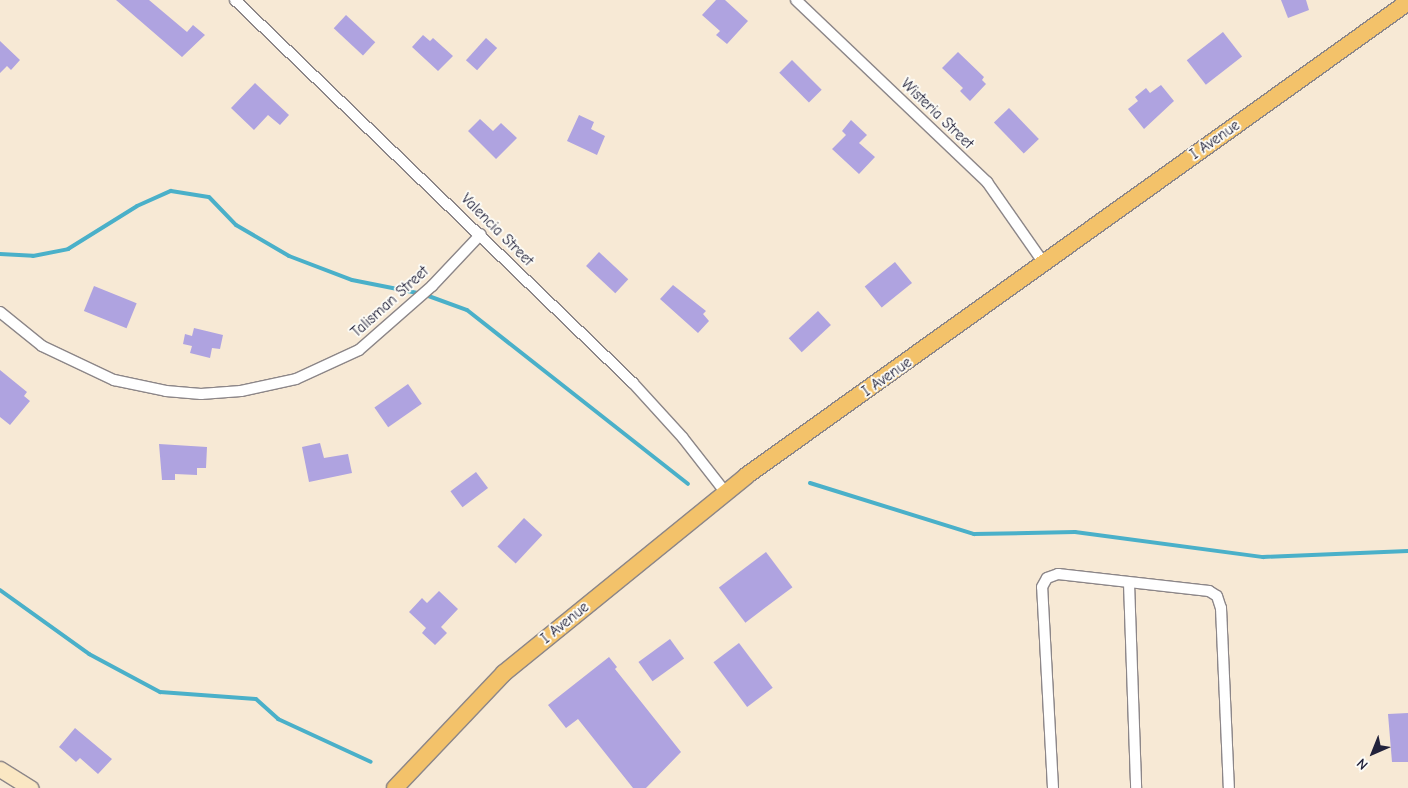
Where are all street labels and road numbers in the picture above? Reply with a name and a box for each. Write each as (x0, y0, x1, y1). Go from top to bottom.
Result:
street label: Wisteria Street (897, 75, 977, 153)
street label: I Avenue (1187, 116, 1243, 164)
street label: Valencia Street (457, 190, 537, 270)
street label: Talisman Street (348, 262, 432, 342)
street label: I Avenue (859, 353, 915, 401)
street label: I Avenue (537, 598, 593, 648)

